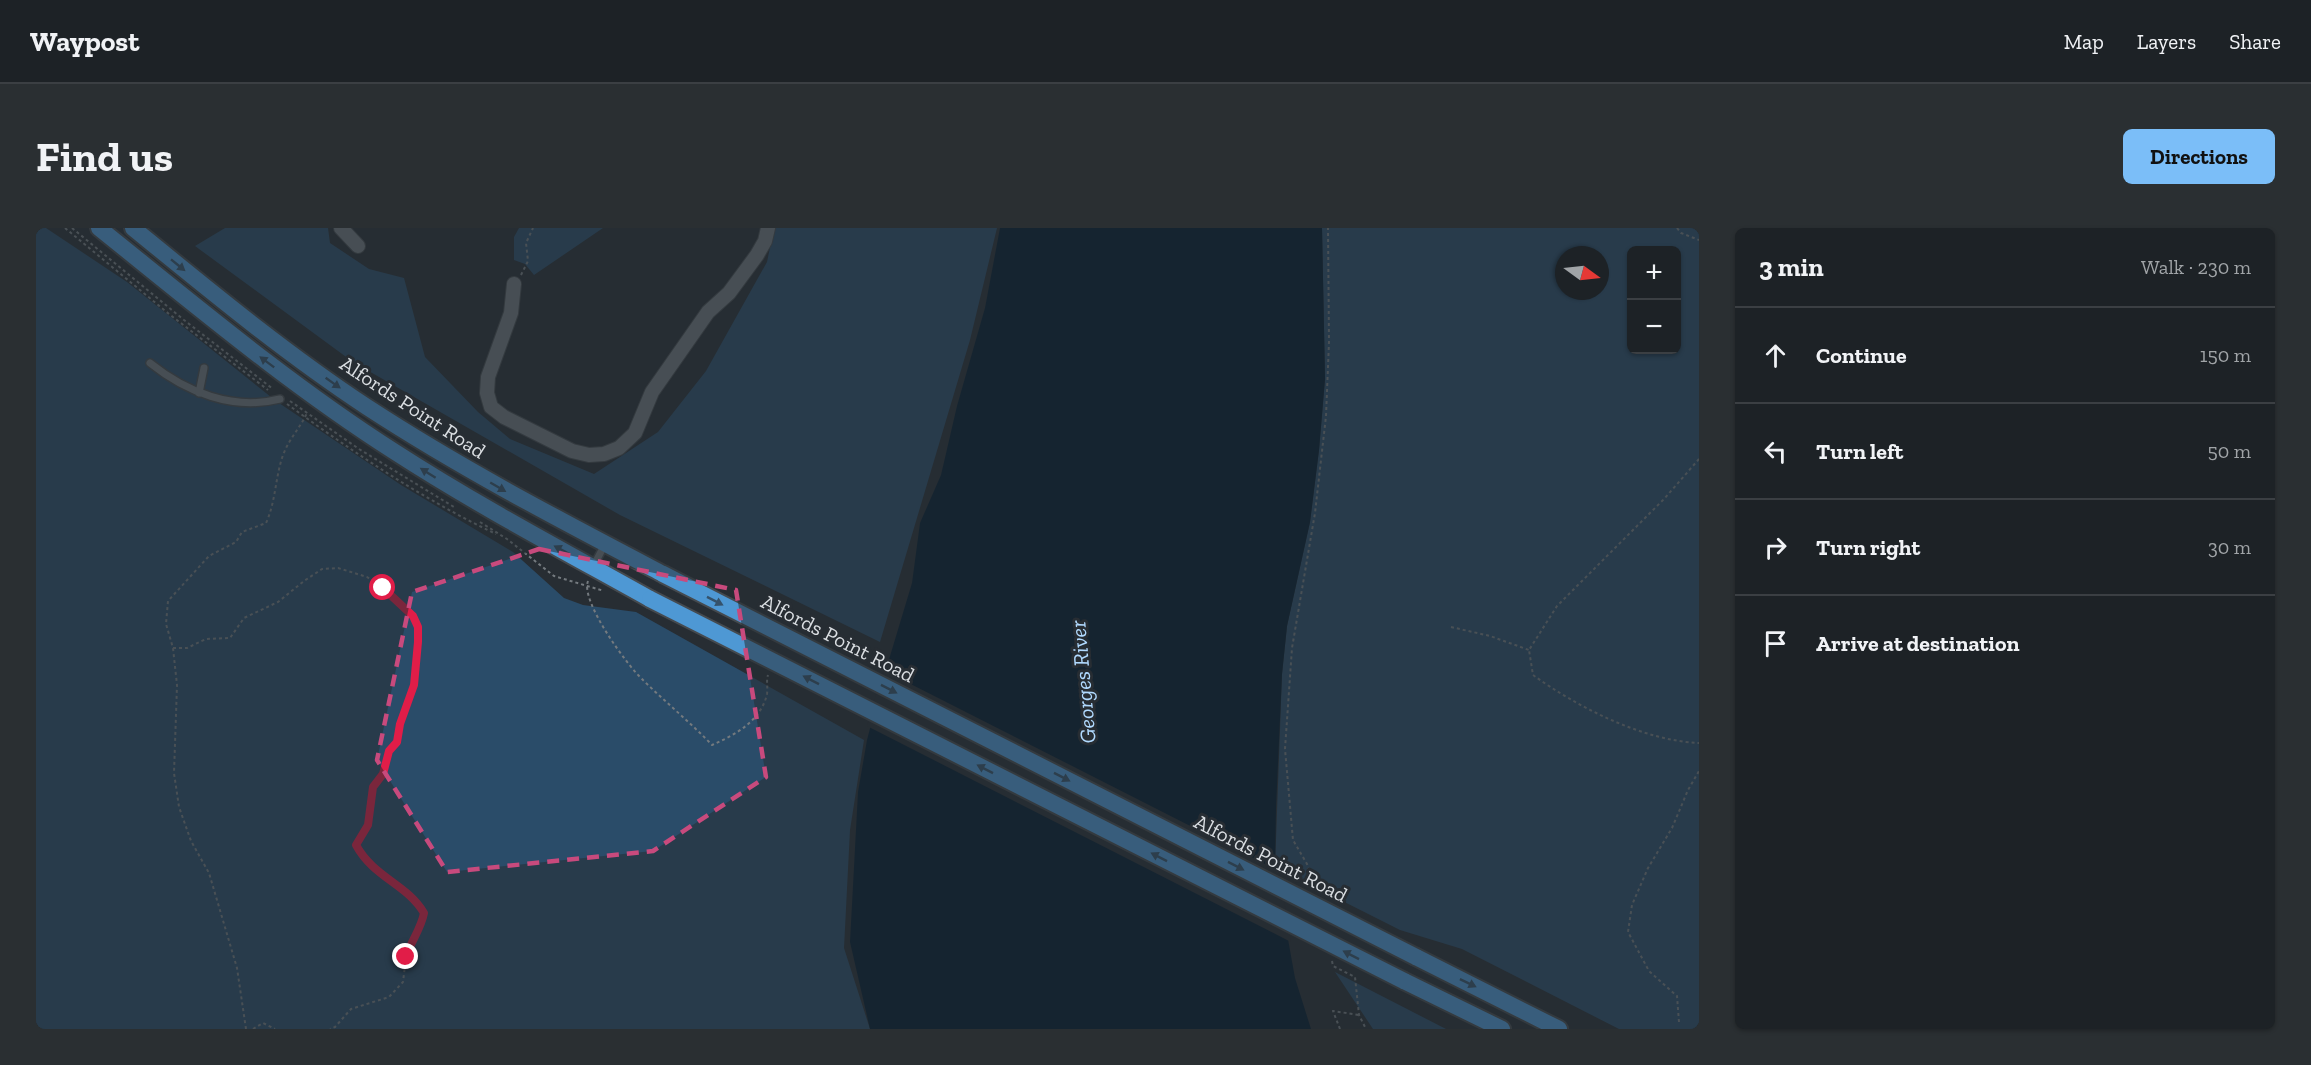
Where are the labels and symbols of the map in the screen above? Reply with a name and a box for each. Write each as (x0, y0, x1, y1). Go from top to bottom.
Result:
north arrow (1555, 246, 1609, 300)
one-way arrow (170, 258, 186, 271)
street label: Alfords Point Road (335, 351, 491, 464)
one-way arrow (259, 356, 275, 369)
one-way arrow (325, 378, 341, 389)
one-way arrow (420, 467, 436, 478)
one-way arrow (490, 482, 507, 492)
one-way arrow (553, 546, 571, 556)
route start (369, 574, 395, 600)
street label: Alfords Point Road (757, 589, 919, 688)
one-way arrow (706, 596, 723, 605)
water label: Georges River (1064, 619, 1102, 745)
one-way arrow (802, 675, 819, 685)
one-way arrow (880, 684, 897, 694)
one-way arrow (976, 764, 994, 774)
one-way arrow (1054, 773, 1071, 782)
street label: Alfords Point Road (1190, 809, 1352, 908)
one-way arrow (1150, 852, 1167, 862)
one-way arrow (1228, 861, 1245, 870)
route end (392, 943, 418, 969)
one-way arrow (1343, 950, 1360, 959)
one-way arrow (1460, 978, 1477, 988)

